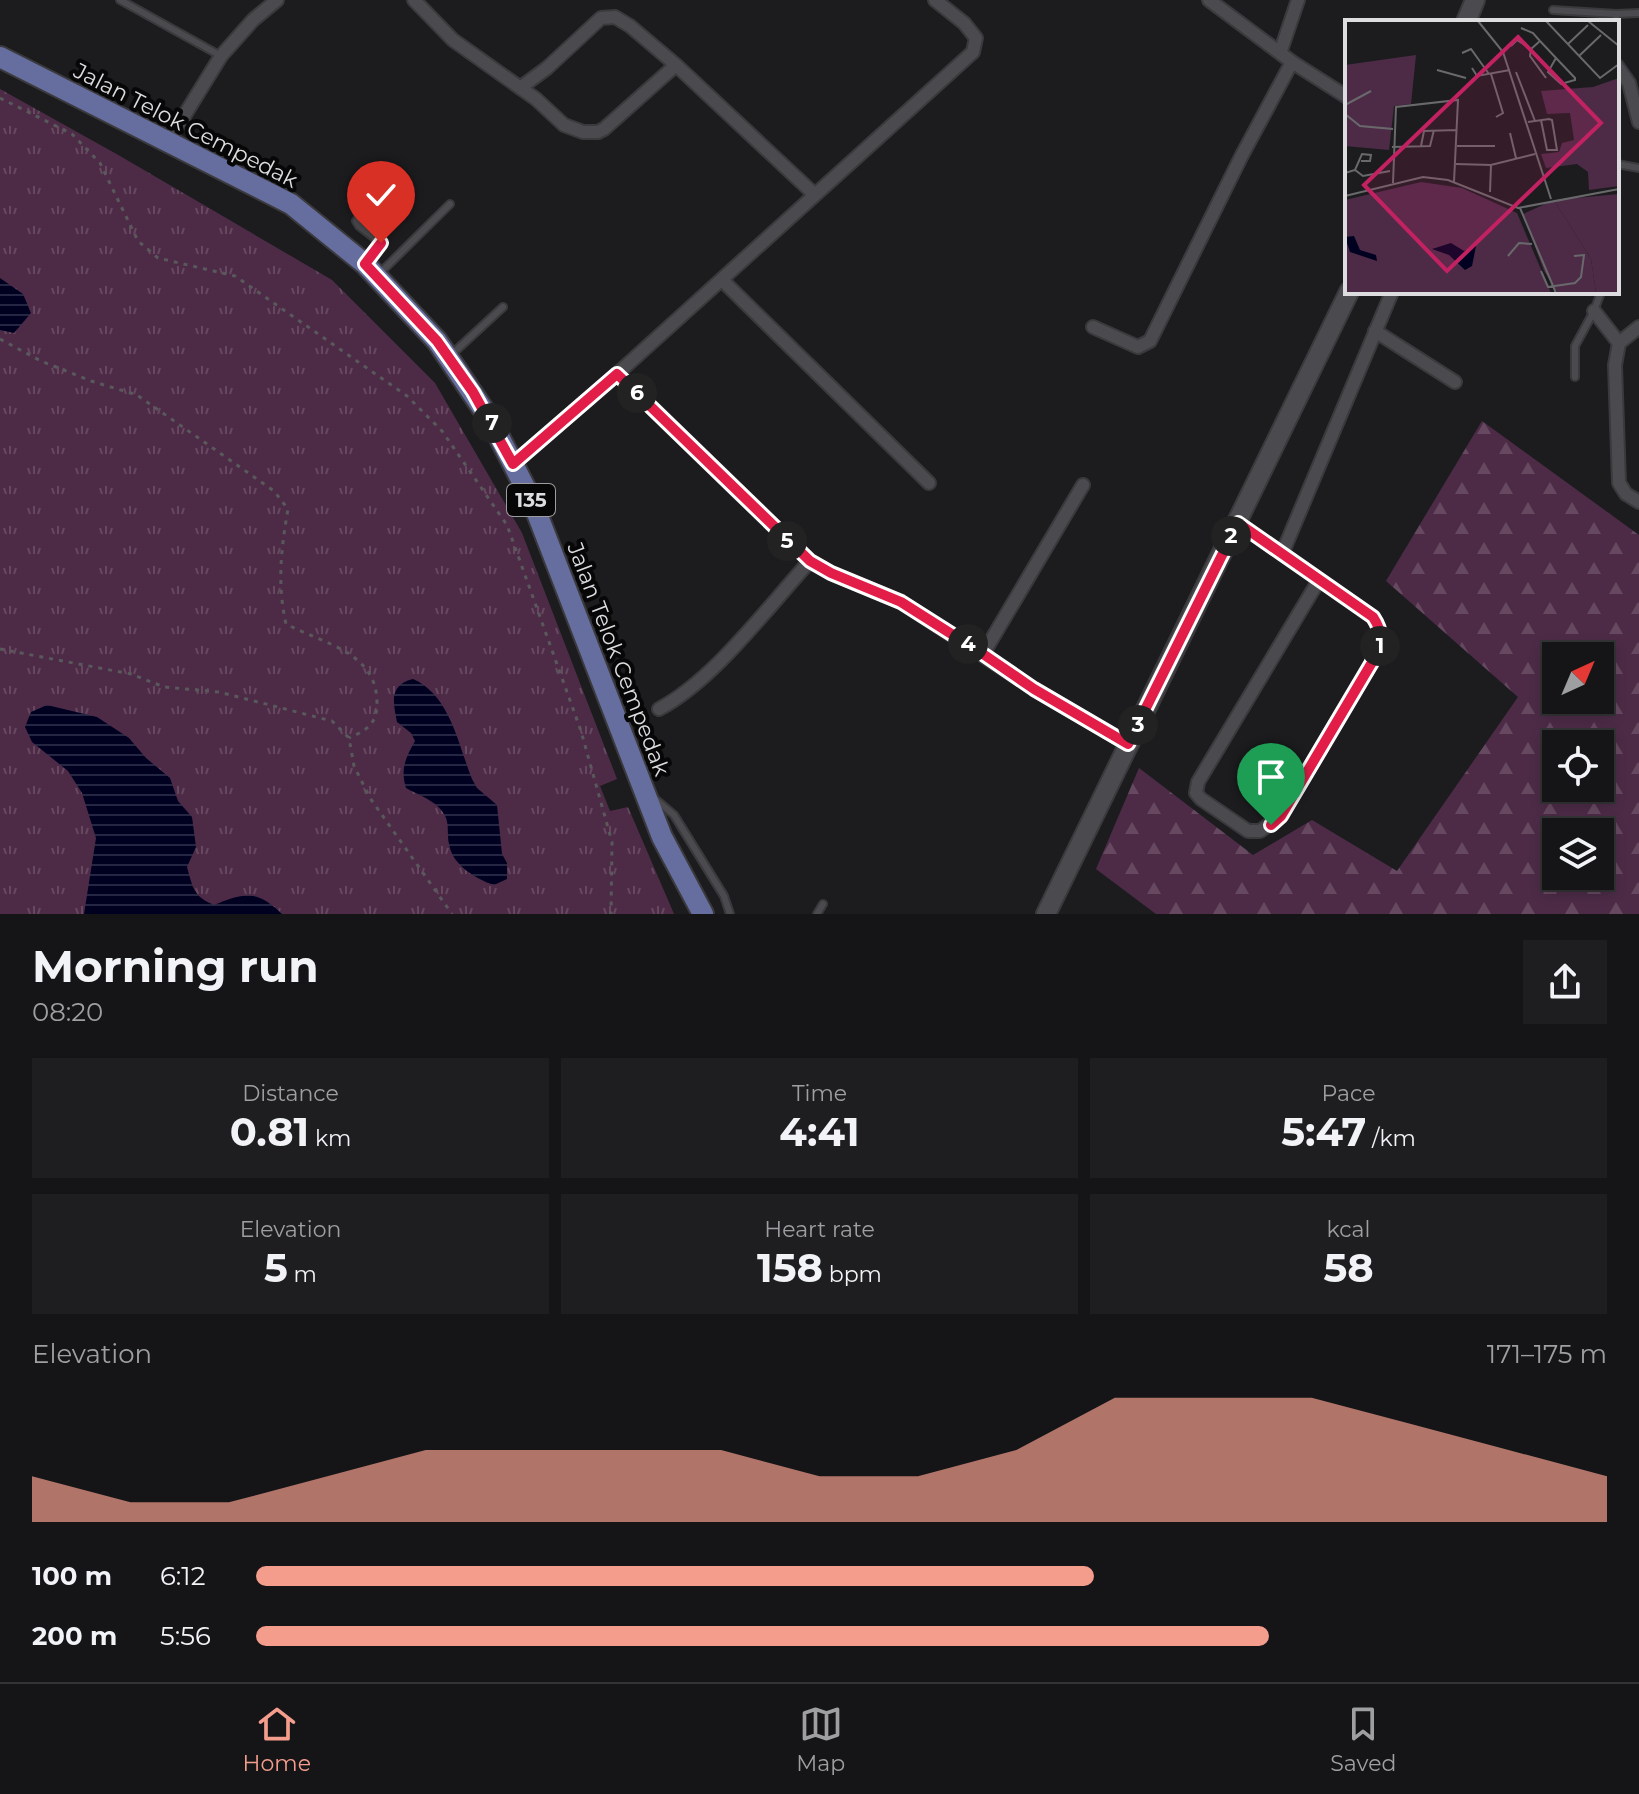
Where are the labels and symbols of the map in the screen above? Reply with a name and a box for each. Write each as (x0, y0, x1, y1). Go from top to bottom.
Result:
inset map (1345, 20, 1619, 294)
street label: Jalan Telok Cempedak (68, 57, 303, 194)
pin (347, 161, 415, 243)
pin: 6 (617, 373, 657, 413)
pin: 7 (472, 403, 512, 443)
road number: 135 (507, 484, 555, 516)
pin: 2 (1211, 516, 1251, 556)
pin: 5 (767, 521, 807, 561)
street label: Jalan Telok Cempedak (561, 538, 676, 781)
pin: 4 (948, 624, 988, 664)
pin: 1 (1360, 626, 1400, 666)
north arrow (1542, 642, 1614, 714)
pin: 3 (1118, 705, 1158, 745)
pin (1237, 743, 1305, 825)

